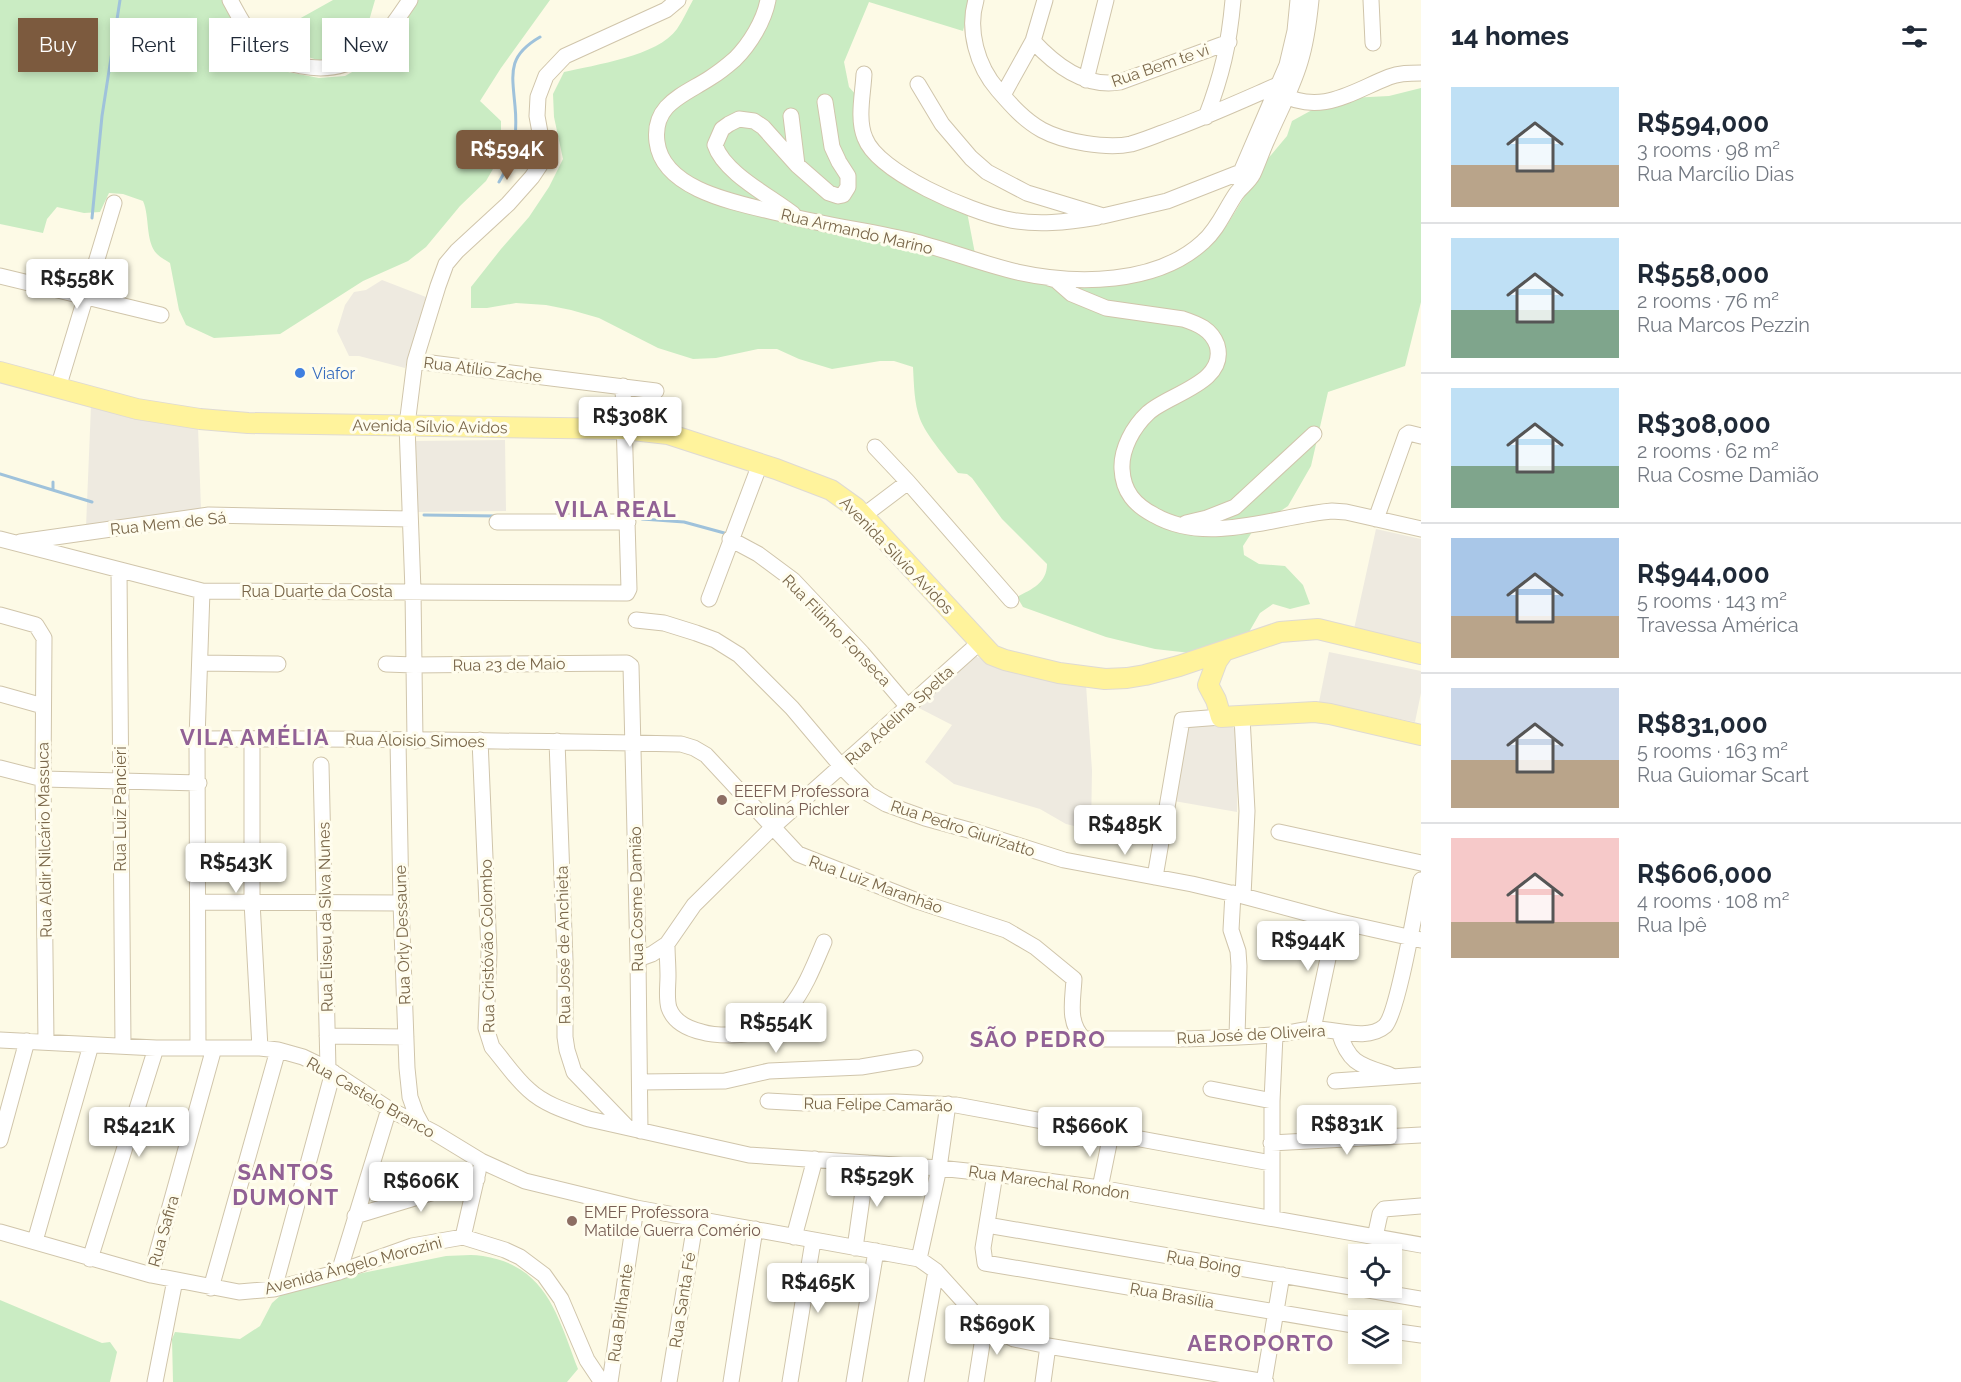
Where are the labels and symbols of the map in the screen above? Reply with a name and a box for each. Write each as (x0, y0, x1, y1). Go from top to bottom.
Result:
street label: Rua Bem te vi (1109, 40, 1211, 91)
pin: R$594K (458, 130, 556, 181)
street label: Rua Armando Marino (779, 205, 935, 258)
pin: R$558K (28, 259, 126, 310)
street label: Rua Atílio Zache (423, 353, 543, 386)
place label: Viafor (312, 364, 356, 383)
marker: Viafor (293, 366, 307, 380)
pin: R$308K (581, 397, 679, 448)
street label: Avenida Sílvio Avidos (352, 416, 508, 437)
street label: Avenida Sílvio Avidos (836, 493, 958, 618)
district label: VILA REAL (555, 496, 677, 522)
street label: Rua Mem de Sá (109, 508, 227, 539)
street label: Rua Filinho Fonseca (778, 571, 895, 690)
street label: Rua Duarte da Costa (241, 582, 393, 601)
street label: Rua 23 de Maio (452, 654, 566, 675)
street label: Rua Adelina Spelta (841, 662, 958, 769)
district label: VILA AMÉLIA (180, 724, 330, 750)
street label: Rua Aloisio Simoes (345, 730, 485, 751)
street label: Rua Aldir Nilcário Massuca (33, 742, 56, 938)
street label: Rua Luiz Pancieri (111, 746, 130, 872)
place label: EEEFM Professora Carolina Pichler (734, 782, 869, 819)
marker: EEEFM Professora Carolina Pichler (715, 793, 729, 807)
street label: Rua Pedro Giurizatto (888, 796, 1038, 861)
pin: R$485K (1076, 805, 1174, 856)
street label: Rua Eliseu da Silva Nunes (314, 821, 337, 1012)
street label: Rua Cosme Damião (626, 826, 647, 972)
pin: R$543K (187, 843, 285, 894)
street label: Rua Luiz Maranhão (806, 851, 945, 917)
street label: Rua Cristóvão Colombo (476, 859, 499, 1033)
street label: Rua Orly Dessaune (391, 865, 414, 1005)
street label: Rua José de Anchieta (553, 866, 574, 1024)
pin: R$944K (1259, 921, 1357, 972)
pin: R$554K (727, 1003, 825, 1054)
street label: Rua José de Oliveira (1176, 1021, 1326, 1048)
district label: SÃO PEDRO (970, 1026, 1106, 1052)
street label: Rua Castelo Branco (303, 1053, 438, 1142)
street label: Rua Felipe Camarão (803, 1094, 953, 1115)
pin: R$831K (1298, 1105, 1396, 1156)
pin: R$421K (90, 1107, 188, 1158)
pin: R$660K (1041, 1107, 1139, 1158)
pin: R$529K (828, 1157, 926, 1208)
district label: SANTOS DUMONT (232, 1159, 340, 1210)
pin: R$606K (372, 1162, 470, 1213)
street label: Rua Marechal Rondon (967, 1162, 1131, 1203)
street label: Rua Safira (144, 1193, 183, 1269)
place label: EMEF Professora Matilde Guerra Comério (584, 1203, 761, 1240)
marker: EMEF Professora Matilde Guerra Comério (565, 1214, 579, 1228)
street label: Avenida Ângelo Morozini (262, 1232, 444, 1298)
street label: Rua Boing (1165, 1247, 1243, 1278)
street label: Rua Santa Fé (666, 1251, 699, 1349)
street label: Rua Brilhante (604, 1263, 637, 1363)
pin: R$465K (769, 1263, 867, 1314)
street label: Rua Brasília (1128, 1279, 1216, 1312)
pin: R$690K (948, 1305, 1046, 1356)
district label: AEROPORTO (1187, 1330, 1335, 1356)

